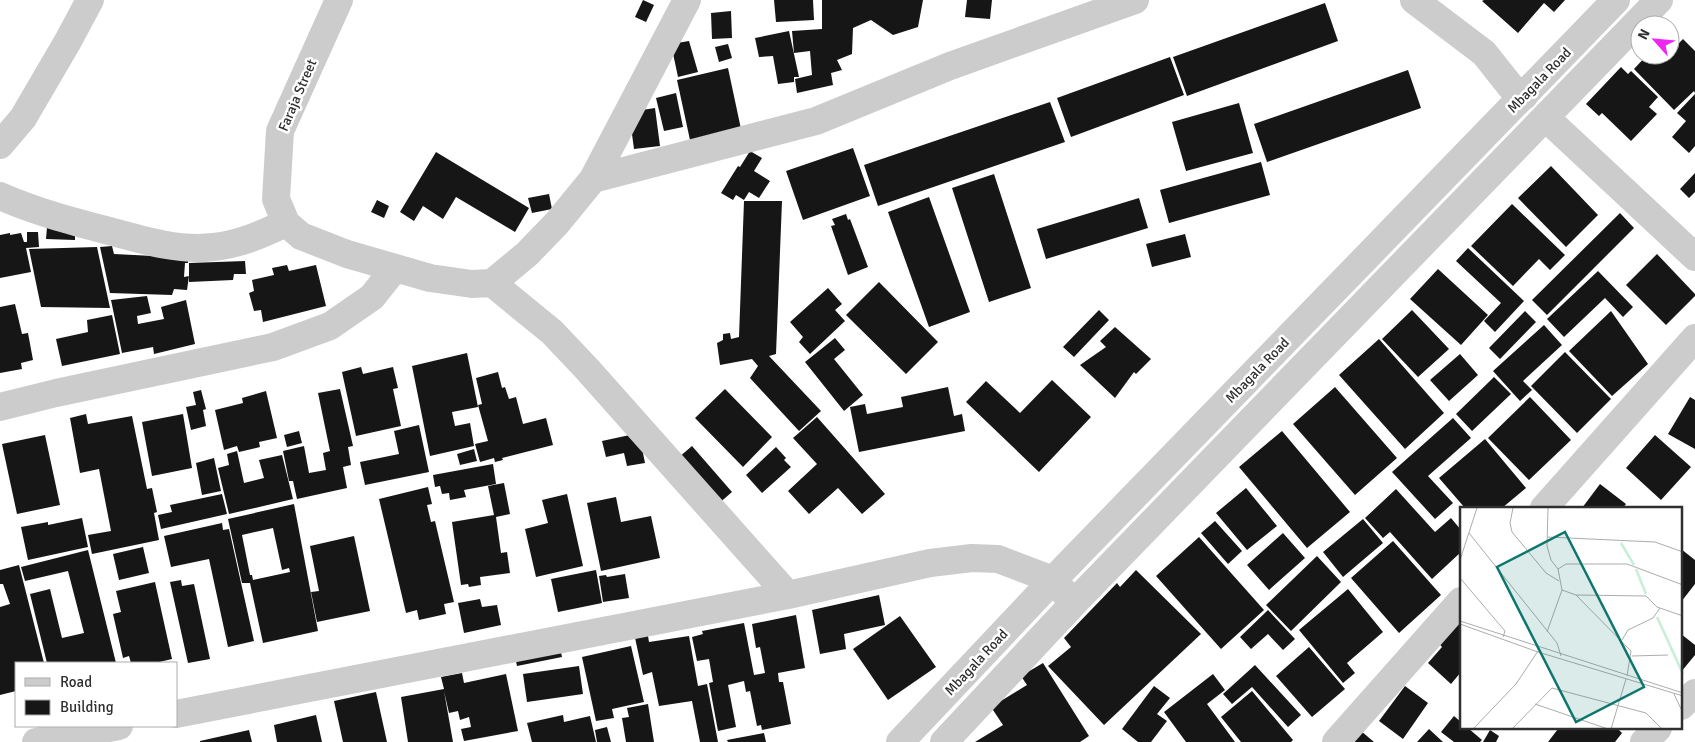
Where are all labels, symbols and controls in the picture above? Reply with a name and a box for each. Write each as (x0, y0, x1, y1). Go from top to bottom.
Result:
north arrow (1630, 15, 1680, 65)
text: N (1634, 26, 1654, 43)
street label: Mbagala Road (1504, 44, 1575, 117)
street label: Faraja Street (275, 57, 320, 134)
street label: Mbagala Road (1222, 334, 1293, 407)
inset map (1460, 507, 1682, 730)
street label: Mbagala Road (941, 626, 1011, 699)
legend (15, 662, 178, 727)
text: Road (60, 673, 92, 691)
text: Building (60, 698, 114, 716)

